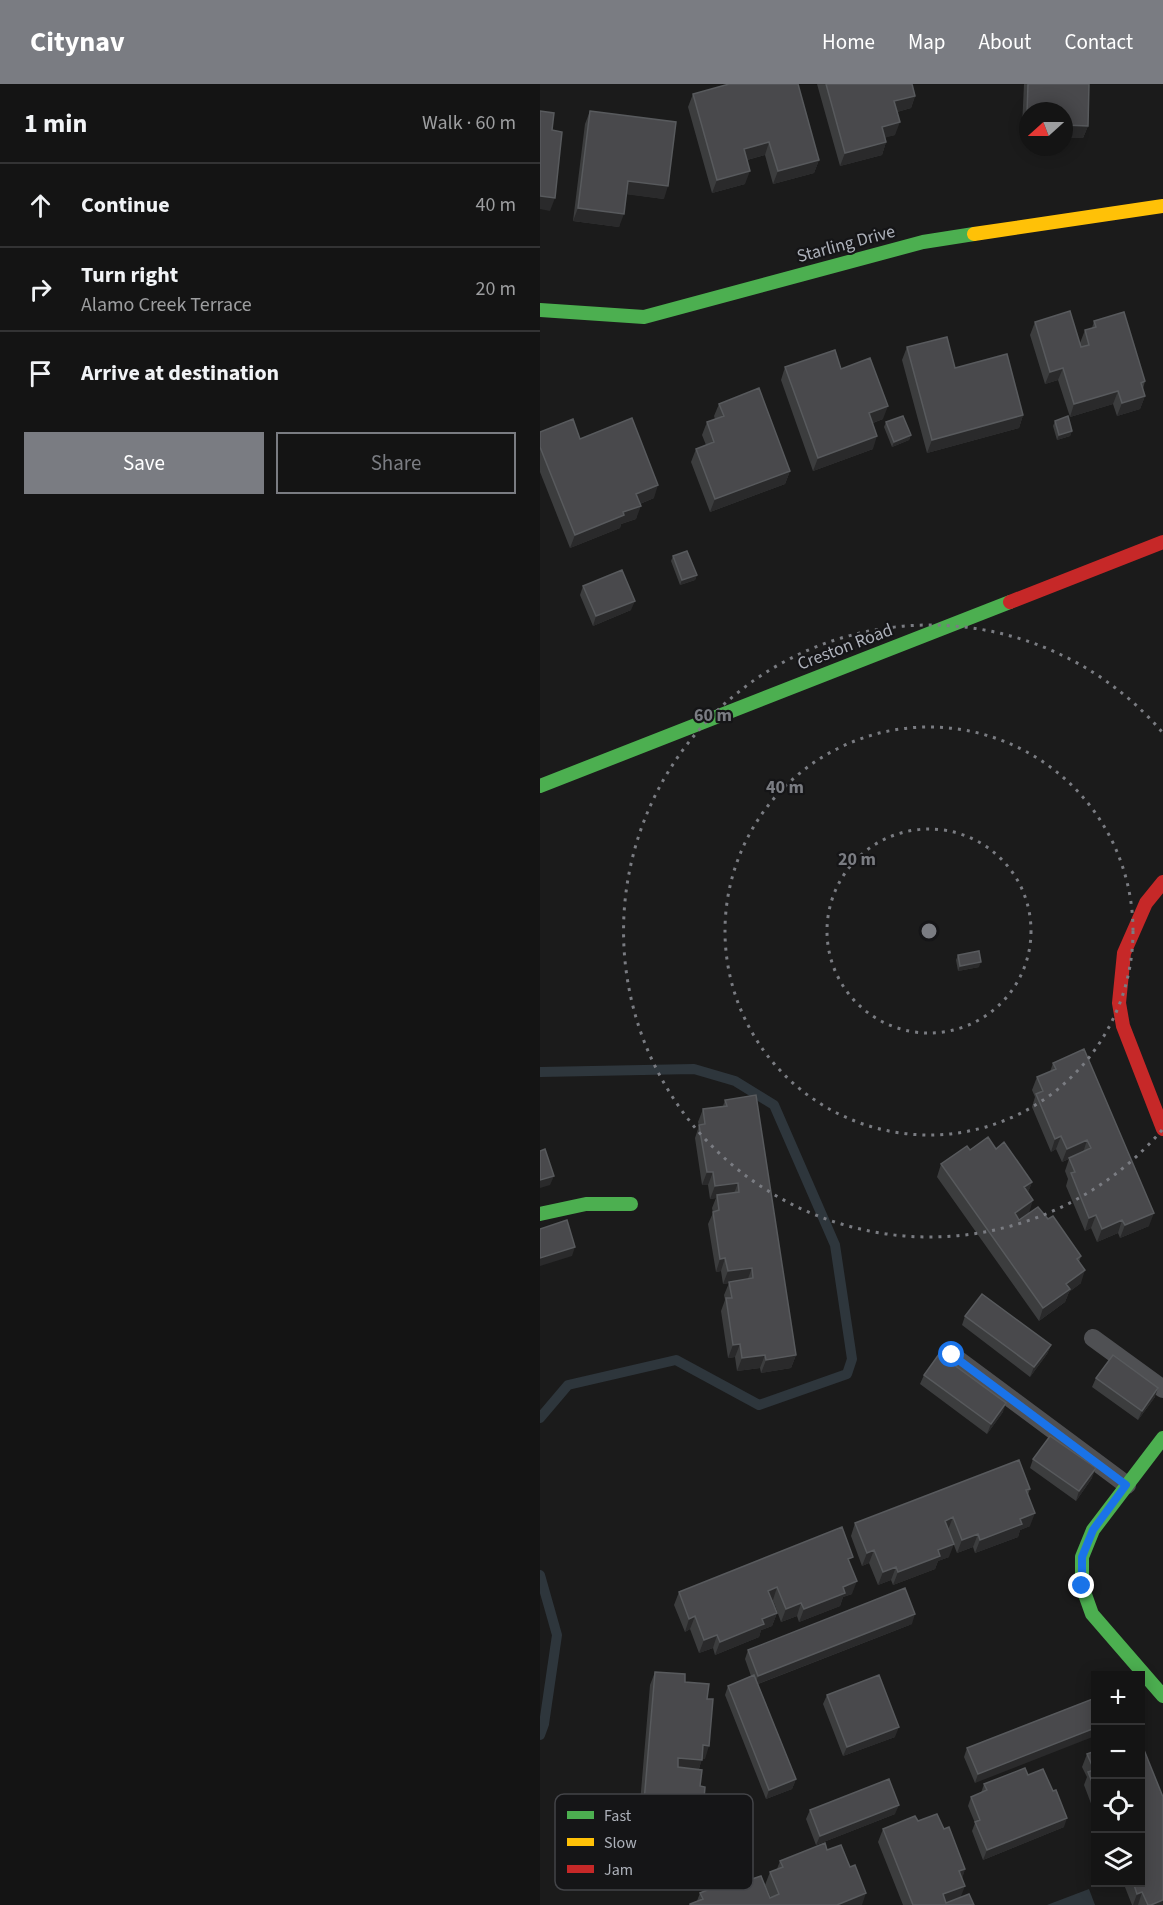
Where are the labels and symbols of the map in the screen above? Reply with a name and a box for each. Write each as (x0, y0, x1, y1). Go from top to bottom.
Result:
north arrow (1019, 102, 1073, 156)
street label: Starling Drive (794, 219, 898, 269)
street label: Creston Road (794, 617, 896, 677)
text: 60 m (694, 703, 732, 728)
text: 40 m (766, 775, 804, 800)
text: 20 m (838, 847, 876, 872)
centre of rings (919, 921, 939, 941)
route start (938, 1341, 964, 1367)
route end (1068, 1572, 1094, 1598)
legend (555, 1794, 753, 1890)
text: Fast (604, 1805, 632, 1827)
text: Slow (604, 1832, 637, 1854)
text: Jam (604, 1859, 633, 1881)

